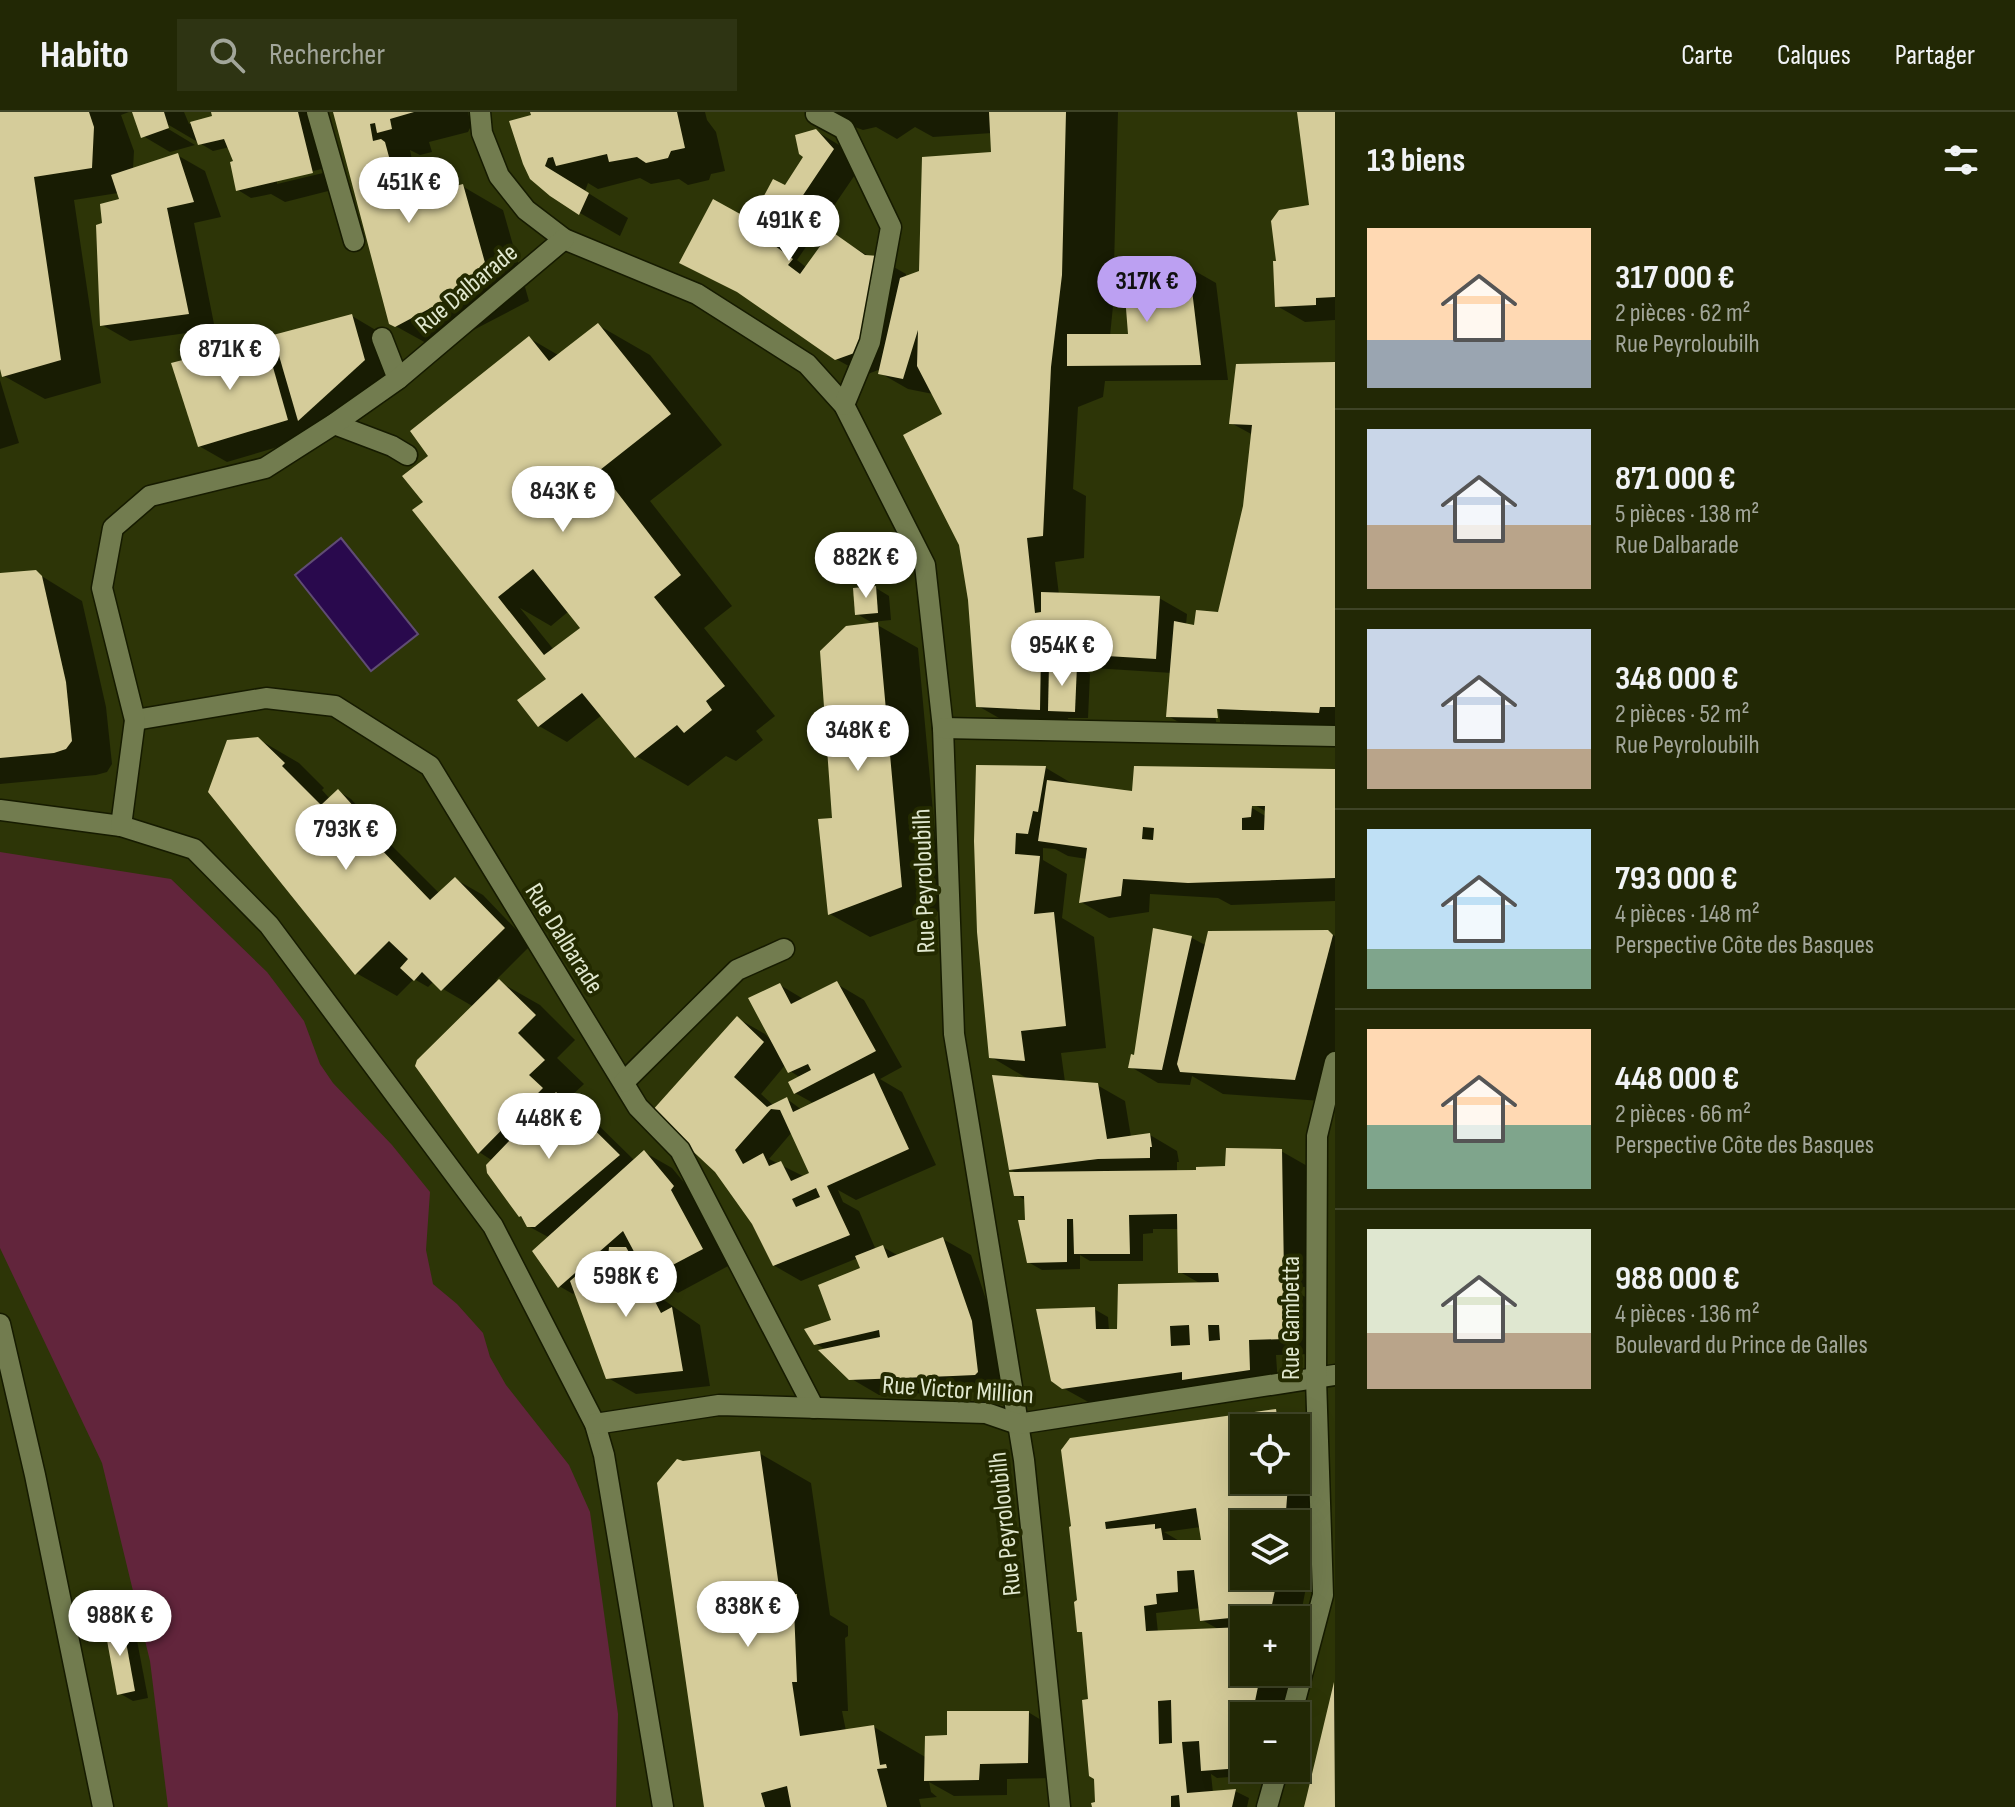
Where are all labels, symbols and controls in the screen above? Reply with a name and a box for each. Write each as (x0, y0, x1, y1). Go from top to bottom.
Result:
search box (177, 19, 737, 91)
text: Habito (40, 33, 129, 78)
icon: search (205, 33, 249, 77)
text: Rechercher (269, 37, 385, 73)
text: Carte (1681, 39, 1733, 72)
text: Calques (1777, 39, 1851, 72)
text: Partager (1895, 39, 1975, 72)
icon: filters (1939, 138, 1983, 182)
text: 13 biens (1367, 140, 1465, 181)
pin: 451K € (344, 157, 474, 225)
text: 451K € (377, 167, 441, 198)
pin: 491K € (724, 195, 854, 263)
text: 491K € (756, 205, 822, 236)
street label: Rue Dalbarade (409, 237, 524, 341)
pin: 317K € (1082, 256, 1212, 324)
text: 317 000 € (1615, 257, 1735, 298)
icon: home (1431, 260, 1527, 356)
text: 317K € (1115, 266, 1179, 297)
text: 2 pièces · 62 m² (1615, 298, 1751, 329)
pin: 871K € (165, 324, 295, 392)
text: Rue Peyroloubilh (1615, 329, 1760, 360)
text: 871K € (198, 334, 262, 365)
text: 871 000 € (1615, 458, 1736, 499)
icon: home (1431, 461, 1527, 557)
pin: 843K € (498, 466, 628, 534)
text: 843K € (530, 476, 596, 507)
text: 5 pièces · 138 m² (1615, 499, 1759, 530)
text: Rue Dalbarade (1615, 530, 1739, 561)
pin: 882K € (801, 532, 931, 600)
text: 882K € (833, 542, 899, 573)
pin: 954K € (997, 620, 1127, 688)
text: 954K € (1029, 630, 1095, 661)
text: 348 000 € (1615, 658, 1739, 699)
icon: home (1431, 661, 1527, 757)
text: 2 pièces · 52 m² (1615, 699, 1749, 730)
pin: 348K € (793, 705, 923, 773)
text: 348K € (825, 715, 891, 746)
text: Rue Peyroloubilh (1615, 730, 1760, 761)
pin: 793K € (281, 804, 411, 872)
street label: Rue Peyroloubilh (906, 808, 943, 954)
text: 793K € (313, 814, 379, 845)
text: 793 000 € (1615, 858, 1738, 899)
icon: home (1431, 861, 1527, 957)
street label: Rue Dalbarade (518, 878, 610, 1000)
text: 4 pièces · 148 m² (1615, 899, 1760, 930)
text: Perspective Côte des Basques (1615, 930, 1874, 961)
text: 448 000 € (1615, 1058, 1739, 1099)
icon: home (1431, 1061, 1527, 1157)
pin: 448K € (484, 1093, 614, 1161)
text: 2 pièces · 66 m² (1615, 1099, 1751, 1130)
text: 448K € (516, 1103, 582, 1134)
text: Perspective Côte des Basques (1615, 1130, 1874, 1161)
pin: 598K € (561, 1251, 691, 1319)
street label: Rue Gambetta (1276, 1256, 1307, 1380)
text: 988 000 € (1615, 1258, 1740, 1299)
text: 598K € (593, 1261, 659, 1292)
icon: home (1431, 1261, 1527, 1357)
text: 4 pièces · 136 m² (1615, 1299, 1760, 1330)
text: Boulevard du Prince de Galles (1615, 1330, 1868, 1361)
street label: Rue Victor Million (881, 1370, 1035, 1411)
map controls (1230, 1414, 1310, 1782)
button: locate (1230, 1414, 1310, 1494)
street label: Rue Peyroloubilh (983, 1450, 1028, 1597)
button: layers (1230, 1510, 1310, 1590)
pin: 838K € (683, 1581, 813, 1649)
pin: 988K € (55, 1590, 185, 1658)
text: 838K € (715, 1591, 781, 1622)
text: 988K € (86, 1600, 154, 1631)
button: + (1230, 1606, 1310, 1686)
button: − (1230, 1702, 1310, 1782)

